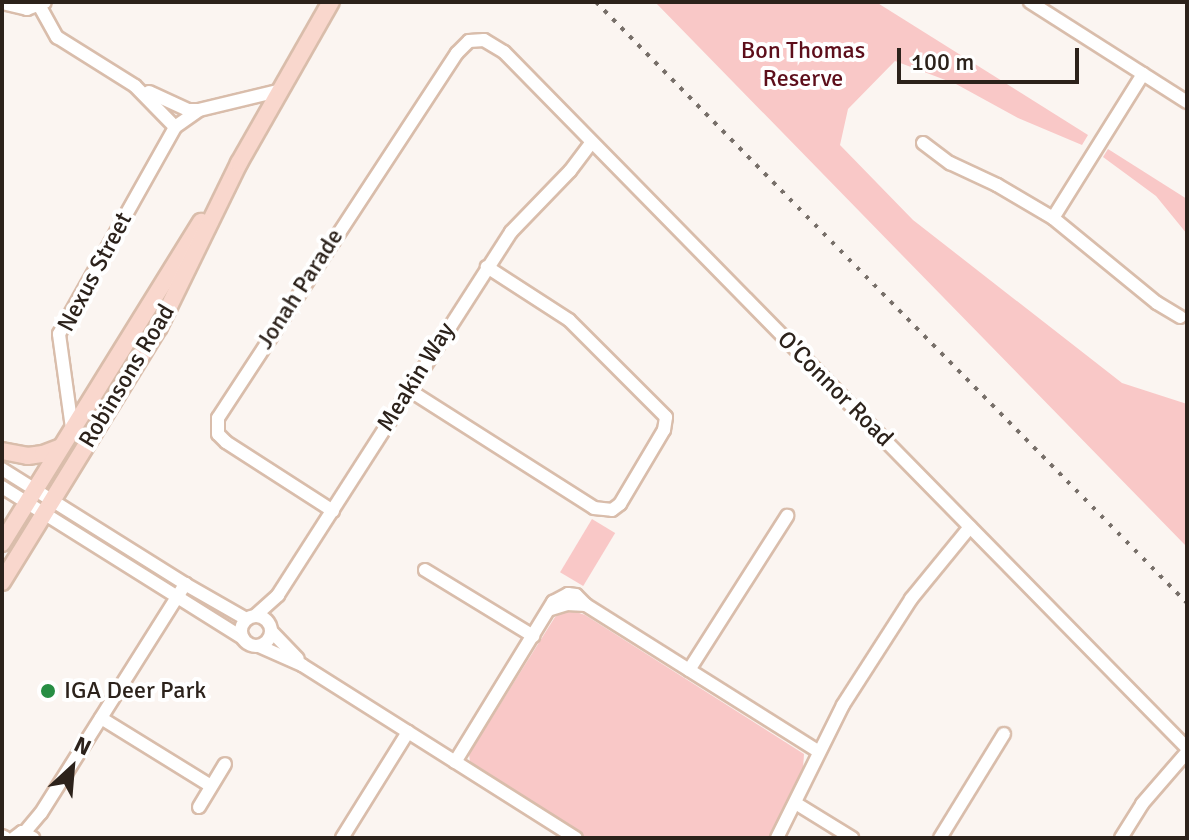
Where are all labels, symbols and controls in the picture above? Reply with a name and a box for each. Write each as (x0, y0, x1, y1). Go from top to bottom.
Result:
scale bar (901, 32, 1083, 82)
park label: Bon Thomas Reserve (741, 37, 865, 93)
text: 100 m (911, 47, 974, 77)
street label: Nexus Street (52, 207, 138, 337)
street label: Jonah Parade (250, 223, 350, 355)
street label: Robinsons Road (73, 299, 181, 453)
street label: Meakin Way (371, 317, 461, 437)
street label: O'Connor Road (771, 325, 899, 453)
place label: IGA Deer Park (64, 677, 206, 705)
marker: IGA Deer Park (39, 682, 57, 700)
north arrow (32, 728, 112, 808)
text: N (70, 730, 96, 761)

